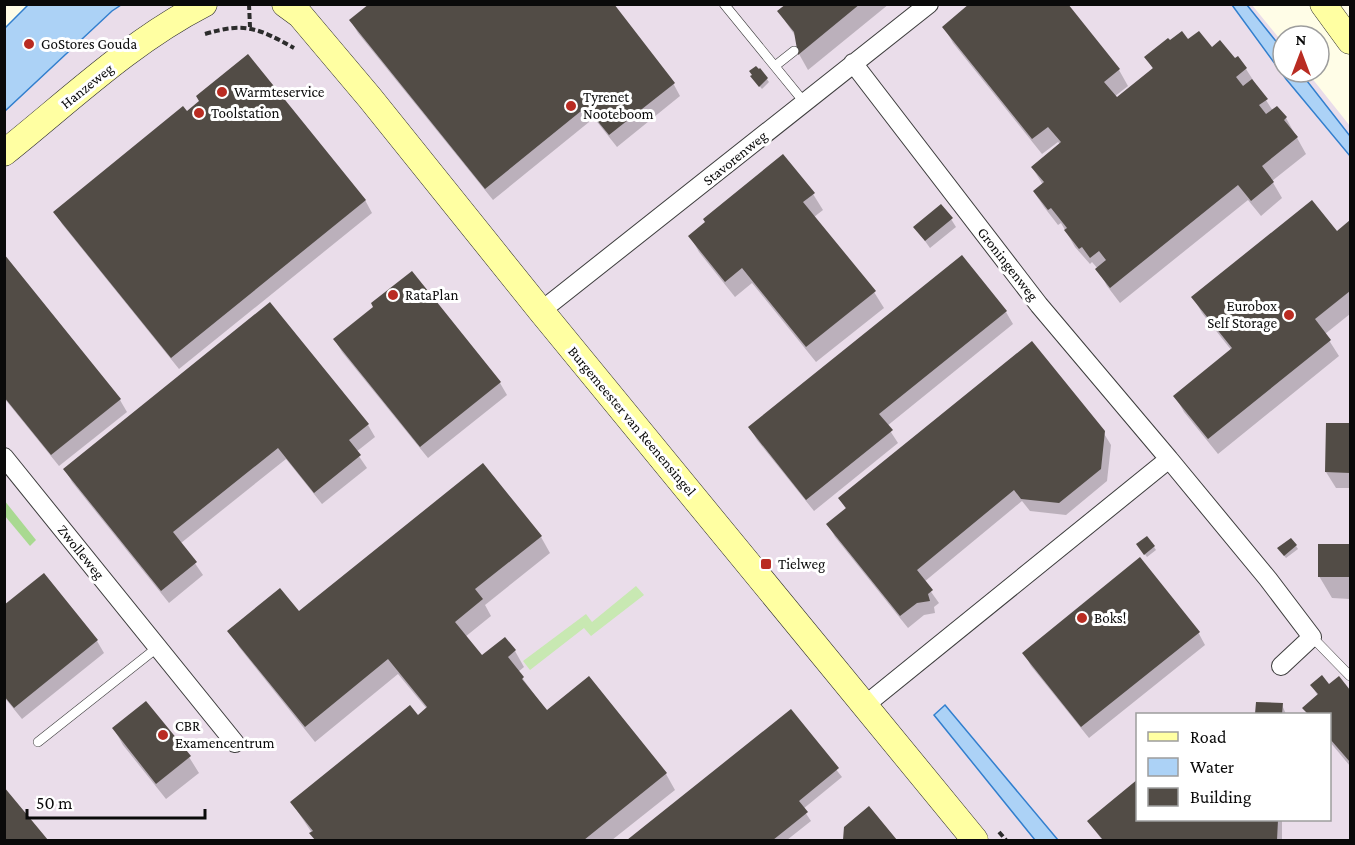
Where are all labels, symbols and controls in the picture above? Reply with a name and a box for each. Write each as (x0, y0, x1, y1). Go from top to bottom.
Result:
north arrow (1271, 24, 1331, 84)
text: N (1296, 31, 1307, 48)
place label: GoStores Gouda (41, 36, 137, 52)
marker: GoStores Gouda (22, 37, 36, 51)
street label: Hanzeweg (58, 60, 117, 113)
place label: Warmteservice (234, 84, 325, 100)
marker: Warmteservice (215, 85, 229, 99)
place label: Tyrenet Nooteboom (583, 89, 654, 122)
marker: Tyrenet Nooteboom (564, 99, 578, 113)
place label: Toolstation (211, 105, 280, 121)
marker: Toolstation (192, 106, 206, 120)
street label: Stavorenweg (700, 127, 771, 189)
street label: Groningenweg (974, 224, 1042, 304)
place label: RataPlan (405, 287, 458, 303)
marker: RataPlan (386, 288, 400, 302)
place label: Eurobox Self Storage (1207, 298, 1277, 332)
marker: Eurobox Self Storage (1282, 308, 1296, 322)
street label: Burgemeester van Reenensingel (564, 343, 699, 500)
street label: Zwolleweg (54, 522, 108, 583)
place label: Tielweg (778, 556, 825, 573)
marker: Tielweg (759, 557, 773, 571)
place label: Boks! (1094, 610, 1127, 626)
marker: Boks! (1075, 611, 1089, 625)
legend (1136, 713, 1331, 821)
place label: CBR Examencentrum (175, 718, 275, 751)
text: Road (1190, 727, 1227, 747)
marker: CBR Examencentrum (156, 728, 170, 742)
text: Water (1190, 757, 1235, 777)
scale bar (27, 782, 206, 820)
text: Building (1190, 787, 1252, 807)
text: 50 m (36, 793, 73, 813)

